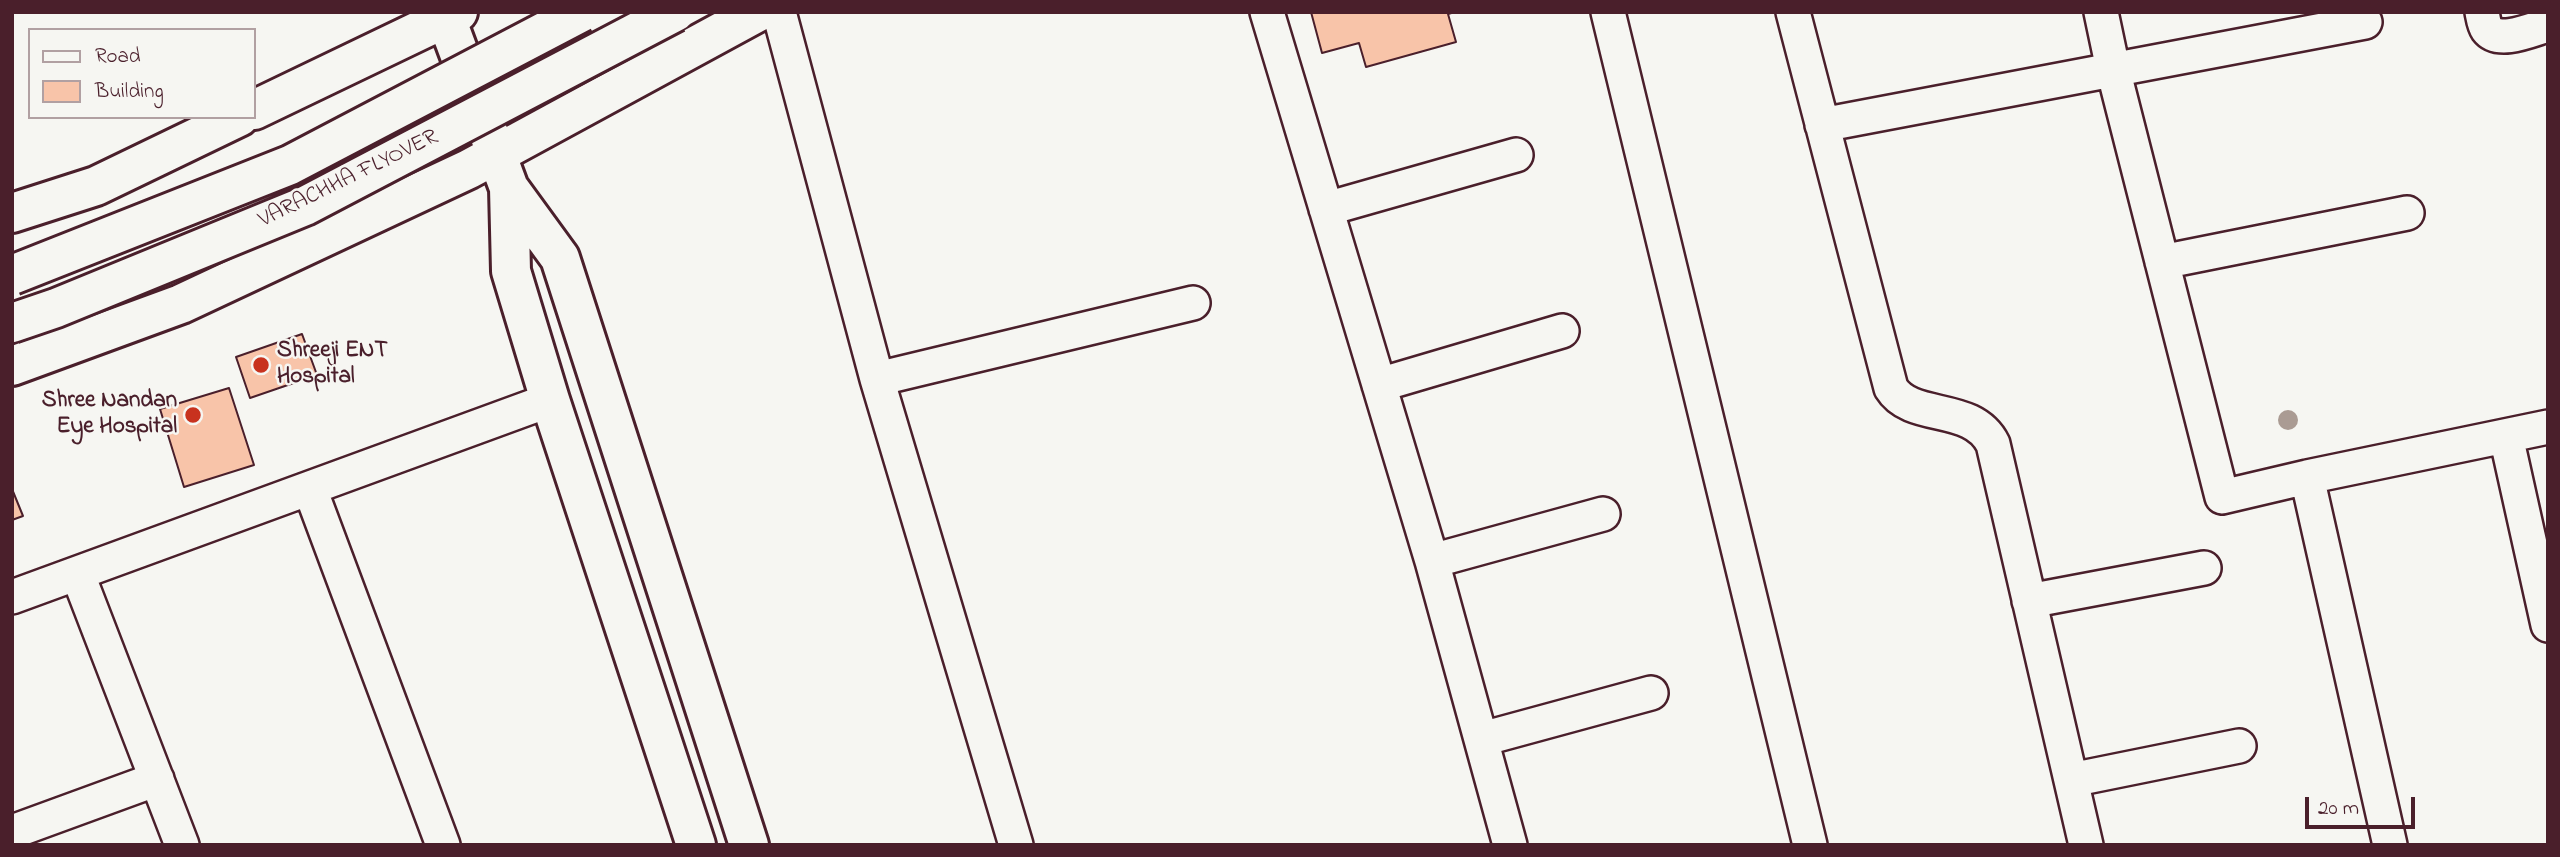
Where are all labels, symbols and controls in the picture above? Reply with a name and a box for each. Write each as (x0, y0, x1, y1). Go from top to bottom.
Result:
legend (28, 28, 256, 119)
text: Road (95, 42, 141, 72)
text: Building (95, 77, 164, 107)
street label: VARACHHA FLYOVER (255, 125, 443, 235)
place label: Shreeji ENT Hospital (277, 338, 388, 392)
marker: Shreeji ENT Hospital (251, 355, 271, 375)
place label: Shree Nandan Eye Hospital (42, 388, 177, 442)
marker: Shree Nandan Eye Hospital (183, 405, 203, 425)
scale bar (2308, 784, 2418, 828)
text: 20 m (2318, 794, 2359, 824)

